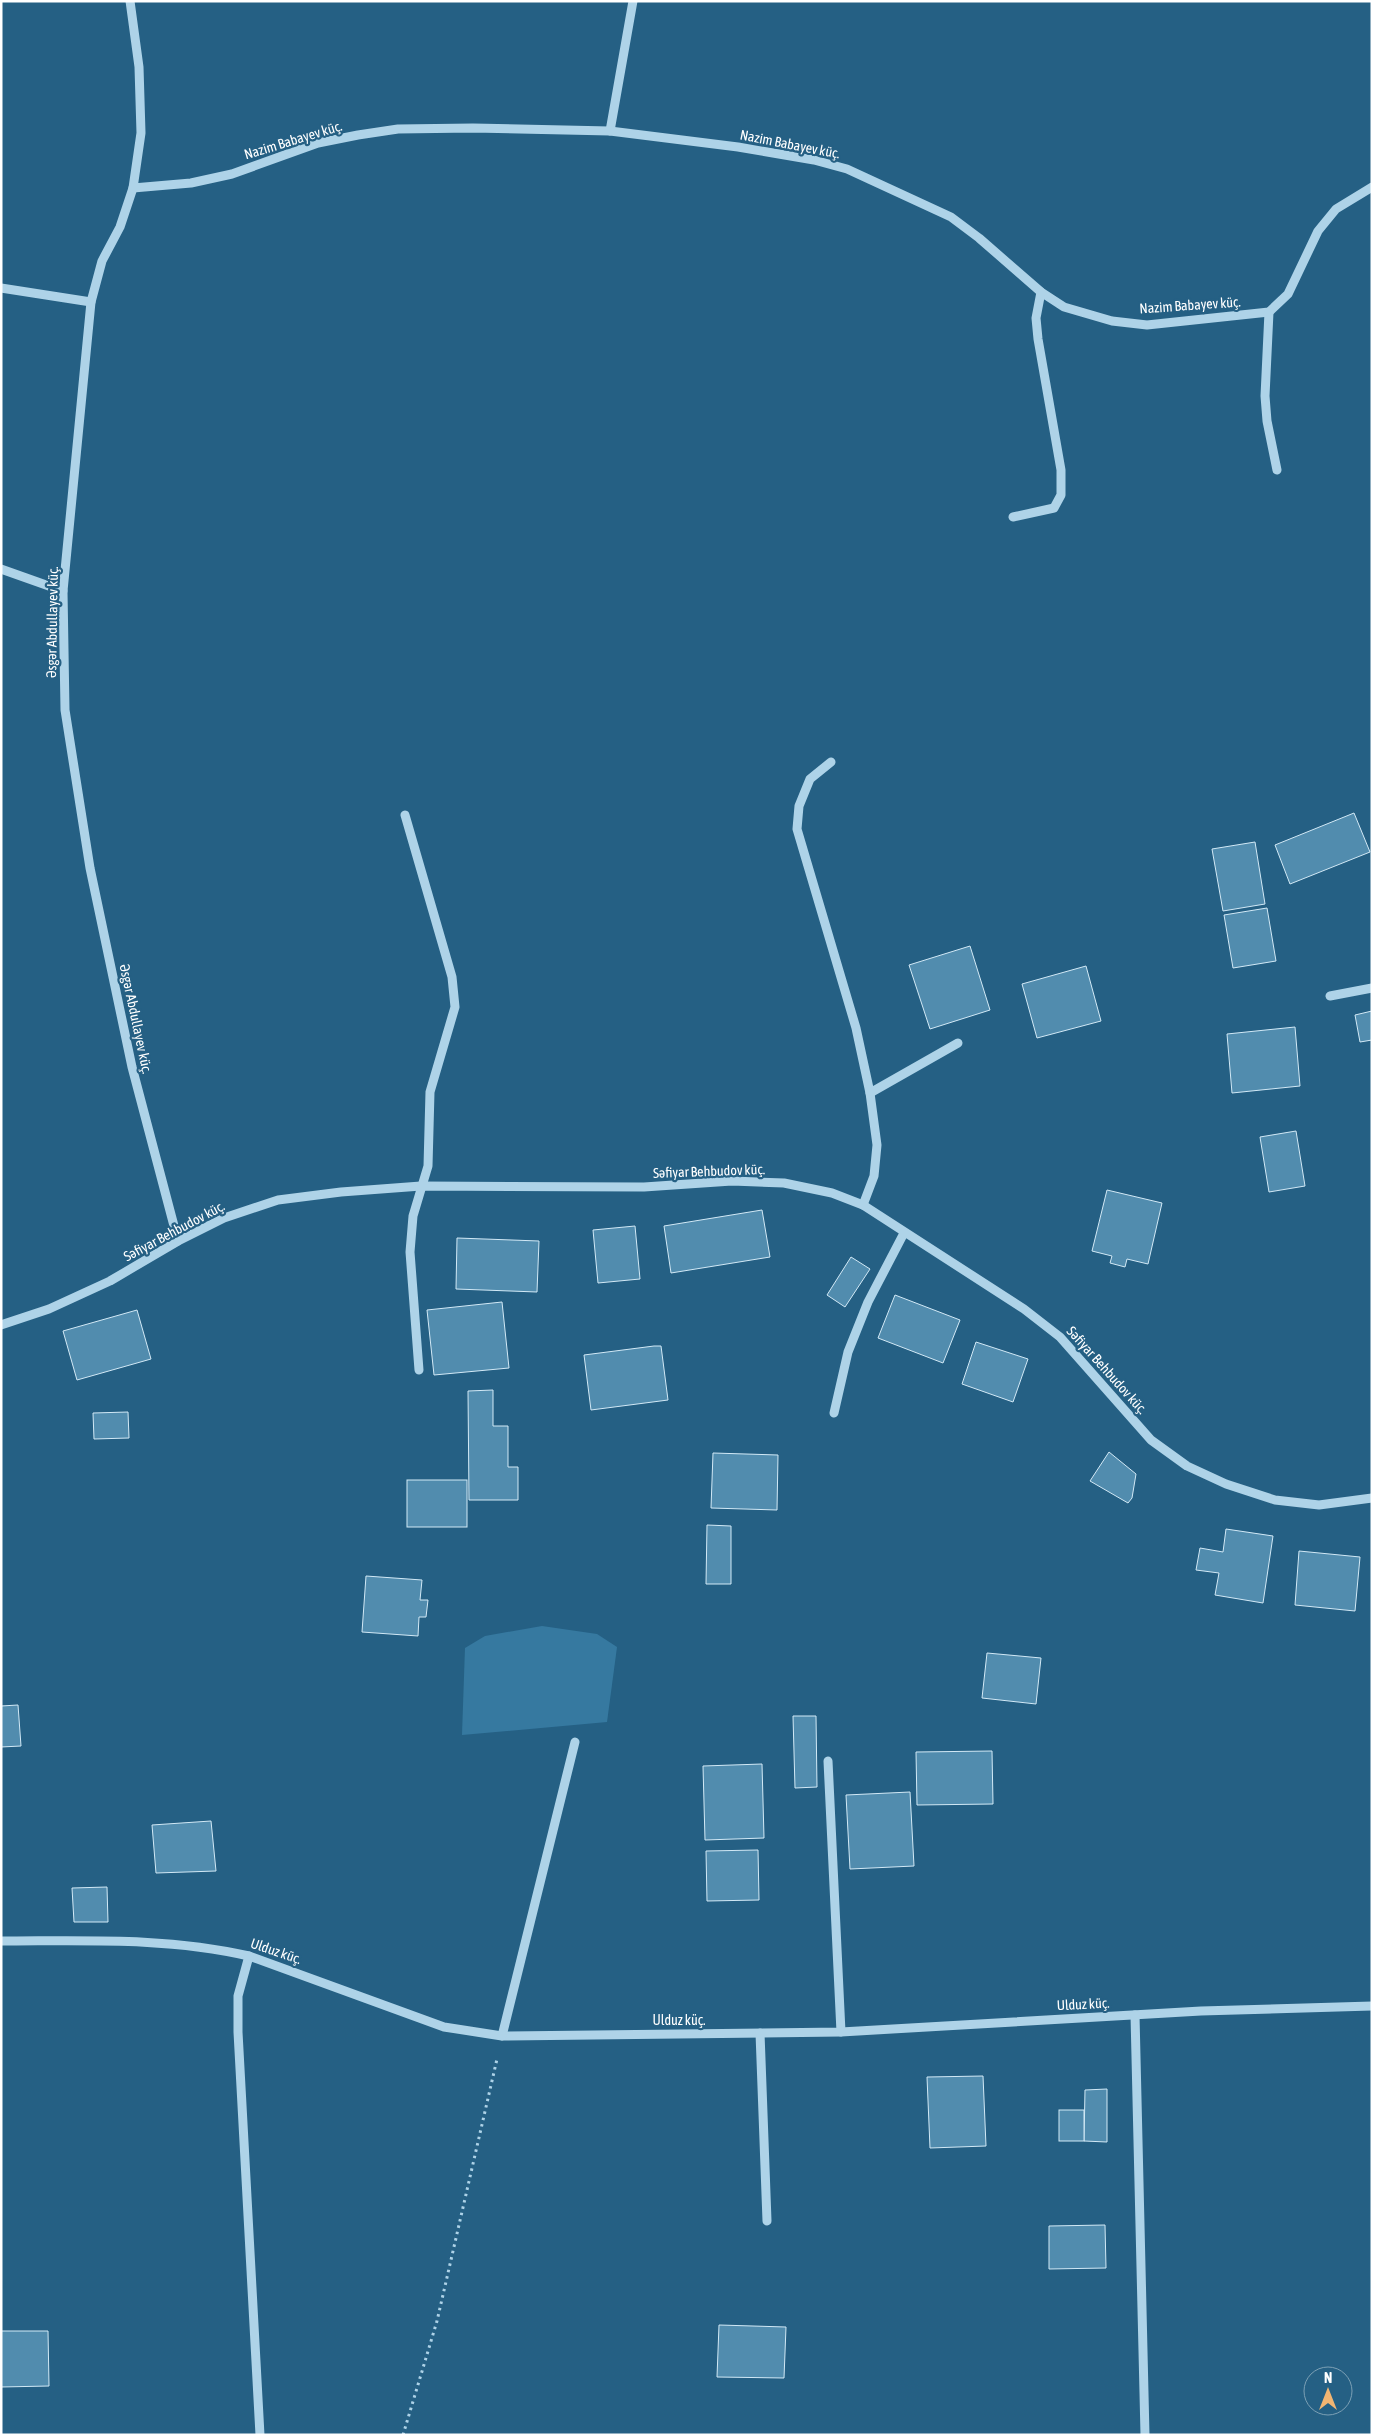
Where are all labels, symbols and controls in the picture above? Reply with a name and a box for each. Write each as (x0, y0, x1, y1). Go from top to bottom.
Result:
street label: Nazim Babayev küç. (242, 118, 344, 162)
street label: Nazim Babayev küç. (739, 126, 841, 162)
street label: Nazim Babayev küç. (1139, 293, 1241, 317)
street label: Əsgər Abdullayev küç. (43, 566, 61, 678)
street label: Əsgər Abdullayev küç. (117, 963, 155, 1075)
street label: Səfiyar Behbudov küç. (653, 1161, 765, 1181)
street label: Səfiyar Behbudov küç. (121, 1198, 227, 1264)
street label: Səfiyar Behbudov küç. (1064, 1323, 1150, 1417)
street label: Ulduz küç. (248, 1935, 304, 1967)
street label: Ulduz küç. (1056, 1995, 1110, 2013)
street label: Ulduz küç. (653, 2012, 705, 2028)
north arrow (1303, 2366, 1353, 2416)
text: N (1324, 2370, 1332, 2386)

